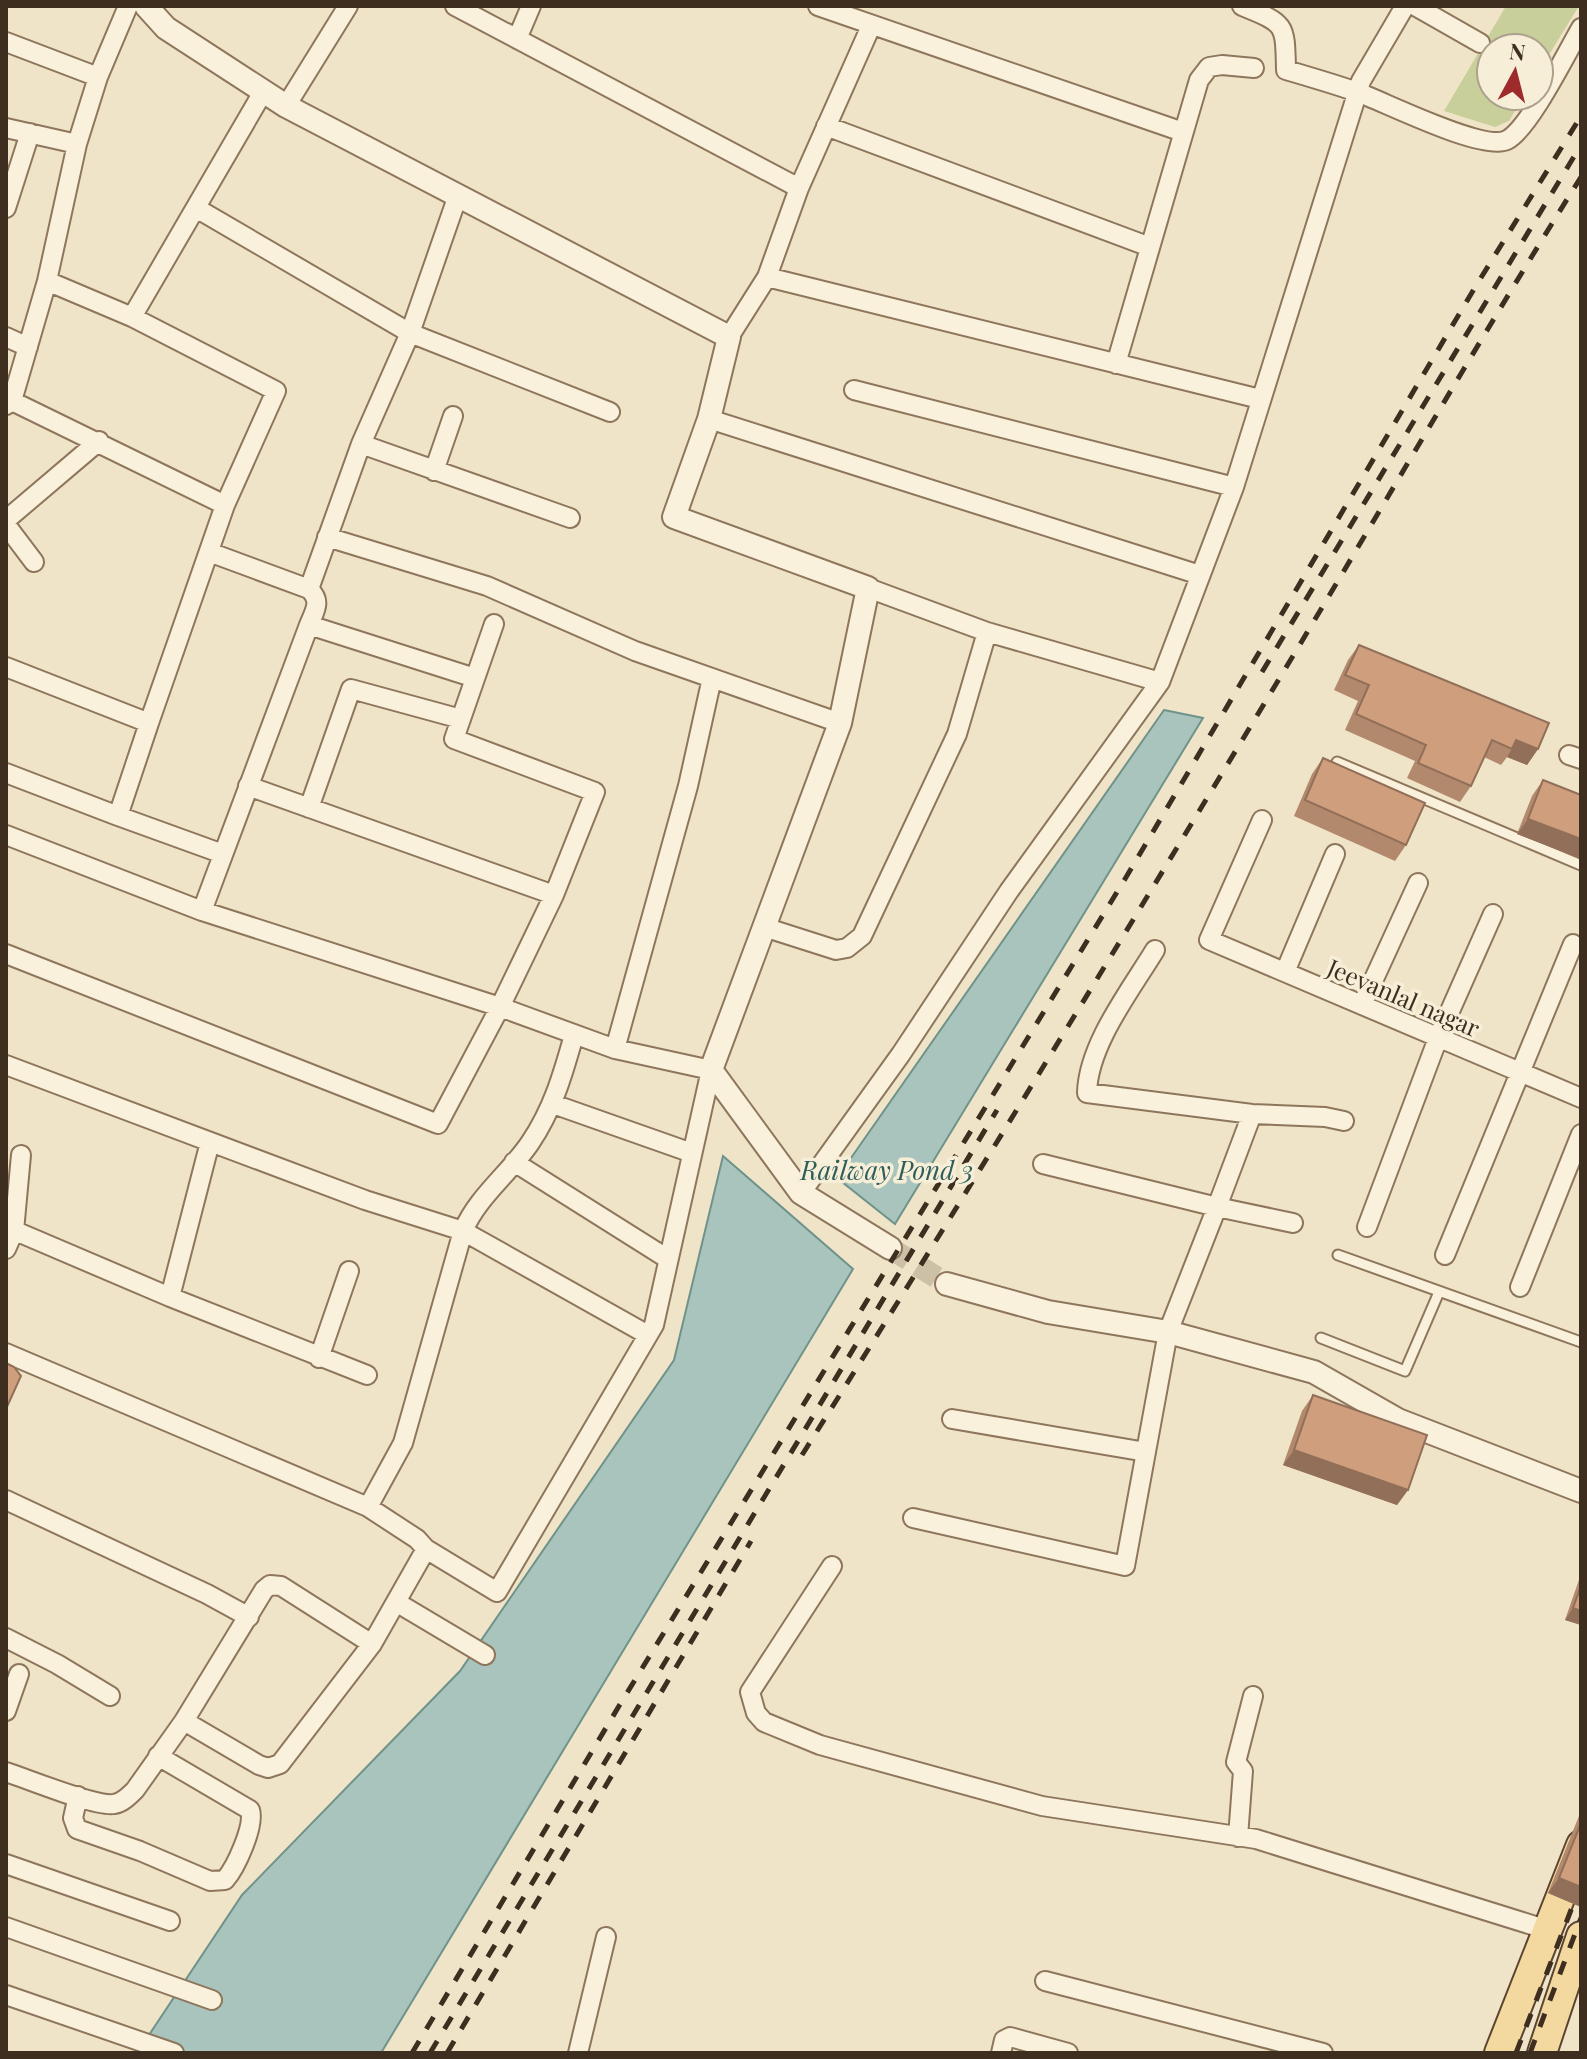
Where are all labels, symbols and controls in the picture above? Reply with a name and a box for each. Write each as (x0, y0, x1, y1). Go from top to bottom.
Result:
north arrow (1475, 32, 1555, 112)
text: N (1508, 35, 1527, 67)
street label: Jeevanlal nagar (1322, 950, 1485, 1044)
water label: Railway Pond 3 (800, 1152, 973, 1187)

